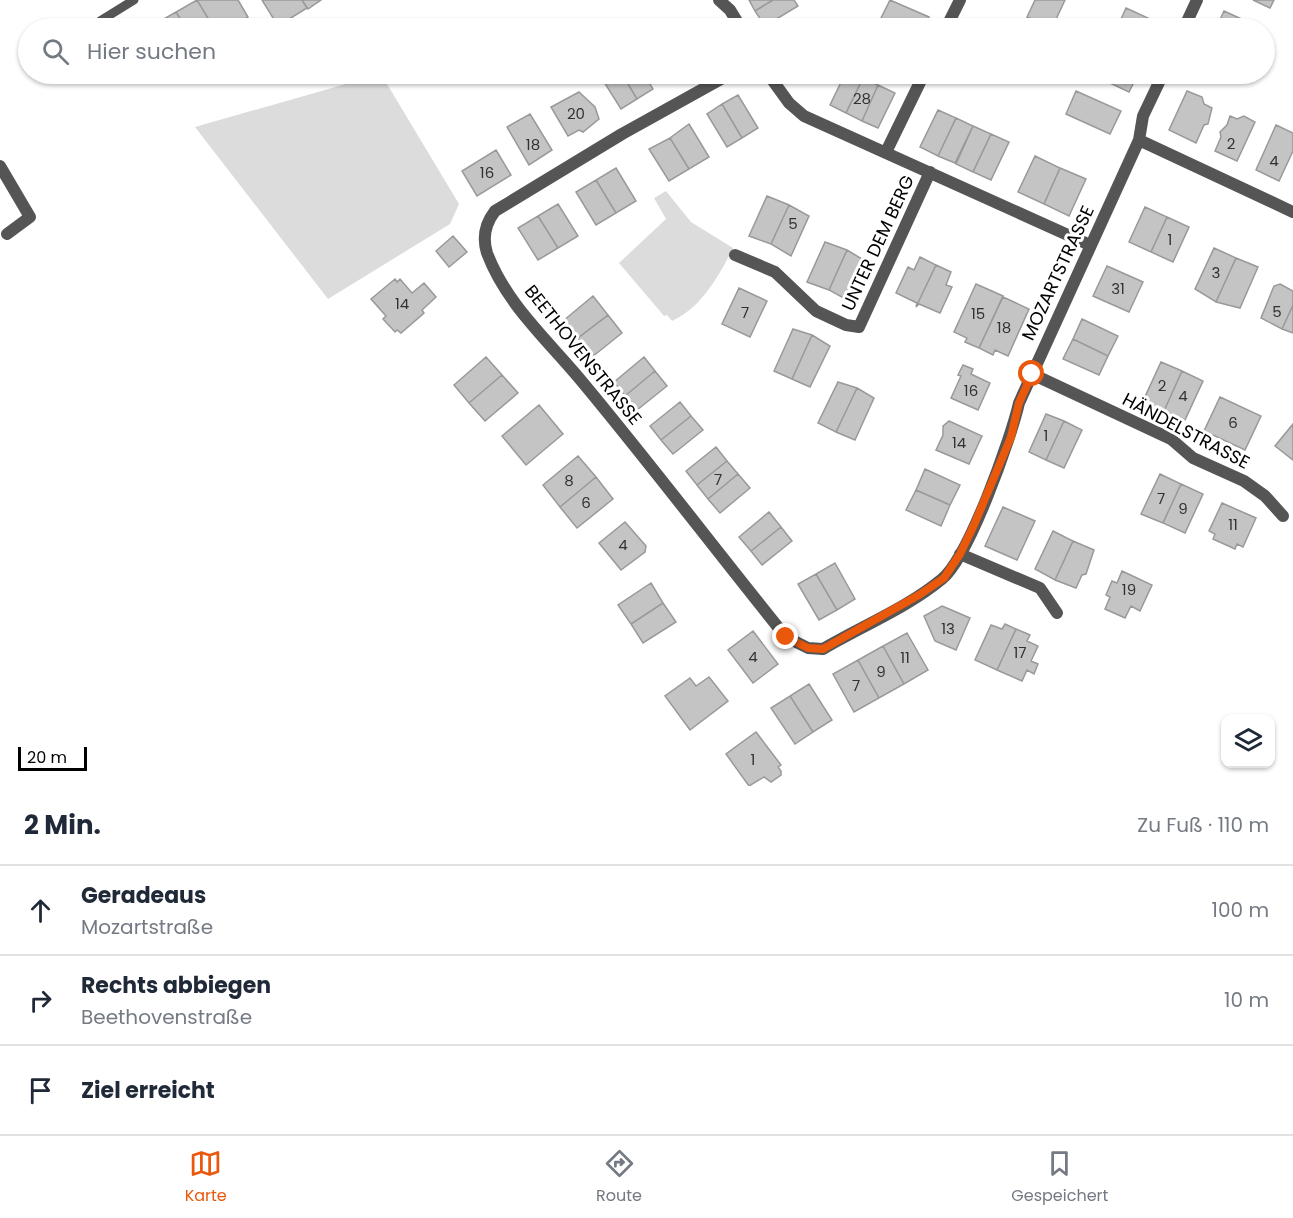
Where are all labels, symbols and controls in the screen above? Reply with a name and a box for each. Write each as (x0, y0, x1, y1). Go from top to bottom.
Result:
search box (18, 18, 1275, 84)
icon: search (39, 35, 72, 68)
text: Hier suchen (87, 36, 216, 67)
house number: 28 (853, 88, 871, 109)
house number: 20 (567, 103, 585, 124)
house number: 2 (1227, 133, 1235, 154)
house number: 18 (526, 134, 540, 155)
house number: 4 (1269, 150, 1279, 171)
house number: 16 (480, 162, 494, 183)
street label: UNTER DEM BERG (835, 171, 920, 315)
street label: MOZARTSTRASSE (1015, 201, 1100, 344)
house number: 5 (788, 213, 798, 234)
house number: 1 (1168, 229, 1172, 250)
house number: 3 (1212, 262, 1220, 283)
house number: 31 (1111, 278, 1125, 299)
street label: BEETHOVENSTRASSE (519, 279, 648, 430)
house number: 14 (395, 293, 409, 314)
house number: 5 (1272, 301, 1282, 322)
house number: 7 (741, 302, 749, 323)
house number: 15 (971, 303, 985, 324)
house number: 18 (997, 317, 1011, 338)
route start (1018, 360, 1044, 386)
house number: 2 (1158, 375, 1166, 396)
house number: 16 (964, 380, 978, 401)
house number: 4 (1178, 385, 1188, 406)
street label: HÄNDELSTRASSE (1118, 386, 1254, 475)
house number: 6 (1228, 412, 1238, 433)
house number: 1 (1044, 425, 1048, 446)
house number: 14 (952, 432, 966, 453)
house number: 7 (714, 469, 722, 490)
house number: 8 (564, 470, 574, 491)
house number: 7 (1157, 488, 1165, 509)
house number: 6 (581, 492, 591, 513)
house number: 9 (1178, 498, 1188, 519)
house number: 11 (1228, 514, 1238, 535)
house number: 4 (618, 534, 628, 555)
house number: 19 (1122, 579, 1136, 600)
house number: 13 (941, 618, 955, 639)
route end (772, 623, 798, 649)
house number: 17 (1014, 642, 1027, 663)
house number: 4 (748, 646, 758, 667)
house number: 11 (900, 647, 910, 668)
house number: 9 (876, 661, 886, 682)
house number: 7 (852, 675, 860, 696)
map controls (1221, 714, 1275, 768)
button: layers (1221, 714, 1275, 768)
scale bar (18, 744, 87, 772)
text: 20 m (27, 746, 67, 769)
house number: 1 (751, 749, 755, 770)
text: 2 Min. (24, 807, 101, 843)
text: Zu Fuß · 110 m (1137, 811, 1269, 839)
text: Geradeaus (81, 880, 206, 911)
icon: ahead (24, 894, 57, 927)
text: 100 m (1212, 896, 1269, 924)
text: Mozartstraße (81, 913, 213, 941)
text: Rechts abbiegen (81, 970, 271, 1001)
icon: right (24, 984, 57, 1017)
text: 10 m (1224, 986, 1269, 1014)
text: Beethovenstraße (81, 1003, 252, 1031)
icon: arrive (24, 1074, 57, 1107)
text: Ziel erreicht (81, 1075, 215, 1106)
tab: Karte (185, 1147, 227, 1208)
tab: Route (596, 1147, 642, 1208)
tab: Gespeichert (1011, 1147, 1108, 1208)

